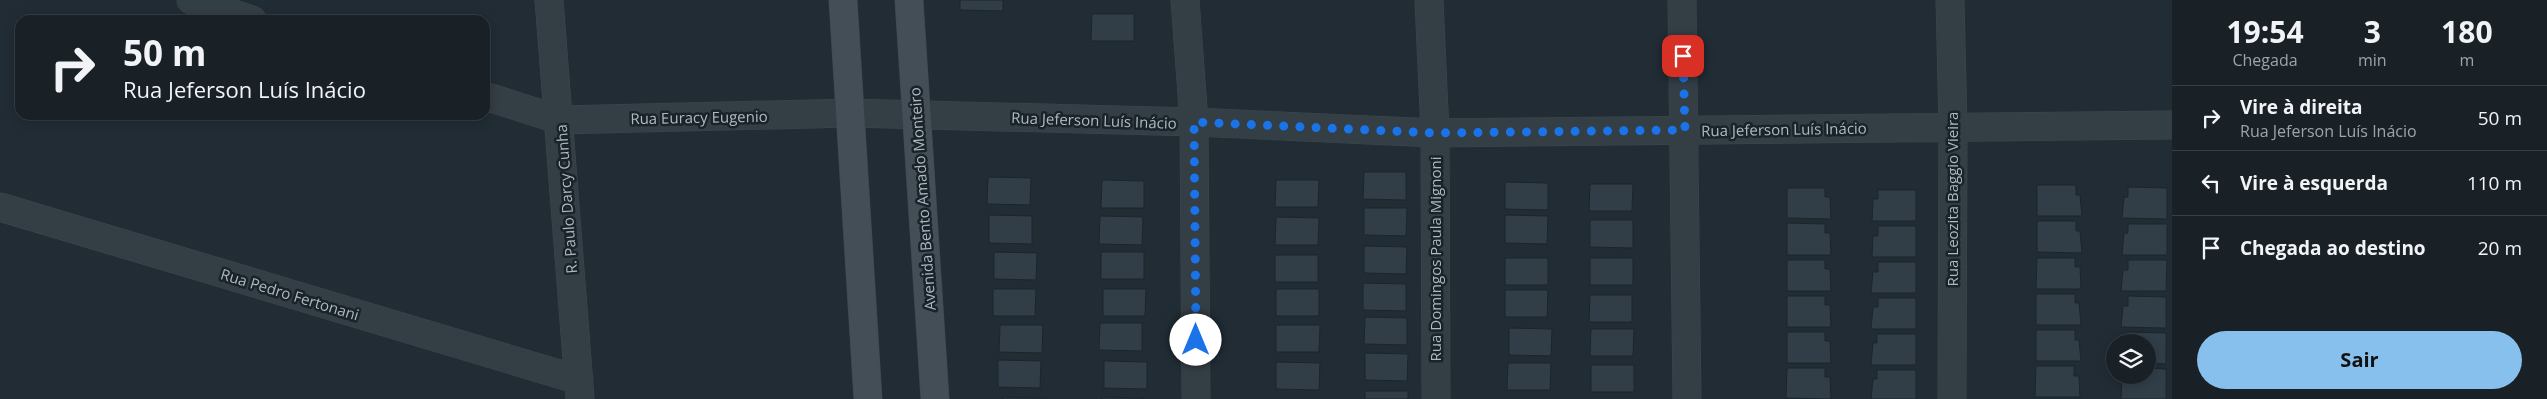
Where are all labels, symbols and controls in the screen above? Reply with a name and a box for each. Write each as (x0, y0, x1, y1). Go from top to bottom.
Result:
text: 19:54 (2226, 11, 2304, 52)
text: 3 (2364, 11, 2381, 52)
text: 180 (2441, 11, 2493, 52)
text: 50 m (123, 29, 206, 76)
icon: right (40, 35, 105, 100)
pin (1662, 35, 1704, 77)
icon: arrive (1669, 42, 1697, 70)
text: Chegada (2232, 49, 2298, 71)
text: min (2358, 49, 2387, 71)
text: m (2459, 49, 2474, 71)
text: Rua Jeferson Luís Inácio (123, 74, 366, 104)
street label: Avenida Bento Amado Monteiro (904, 87, 940, 311)
text: Vire à direita (2240, 94, 2363, 120)
icon: right (2197, 104, 2225, 132)
text: 50 m (2478, 105, 2522, 131)
street label: Rua Euracy Eugenio (630, 106, 768, 128)
street label: Rua Jeferson Luís Inácio (1011, 107, 1177, 133)
street label: Rua Leozita Baggio Vieira (1942, 112, 1962, 286)
street label: Rua Jeferson Luís Inácio (1701, 118, 1867, 140)
text: Rua Jeferson Luís Inácio (2240, 120, 2417, 142)
street label: R. Paulo Darcy Cunha (551, 124, 581, 274)
street label: Rua Domingos Paula Mignoni (1425, 157, 1445, 361)
icon: left (2197, 169, 2225, 197)
text: Vire à esquerda (2240, 170, 2388, 196)
text: 110 m (2467, 170, 2522, 196)
icon: arrive (2197, 234, 2225, 262)
text: Chegada ao destino (2240, 235, 2426, 261)
text: 20 m (2478, 235, 2522, 261)
street label: Rua Pedro Fertonani (218, 263, 362, 325)
position arrow (1169, 313, 1221, 365)
button: Sair (2197, 331, 2522, 389)
map controls (2106, 334, 2156, 384)
button: layers (2106, 334, 2156, 384)

